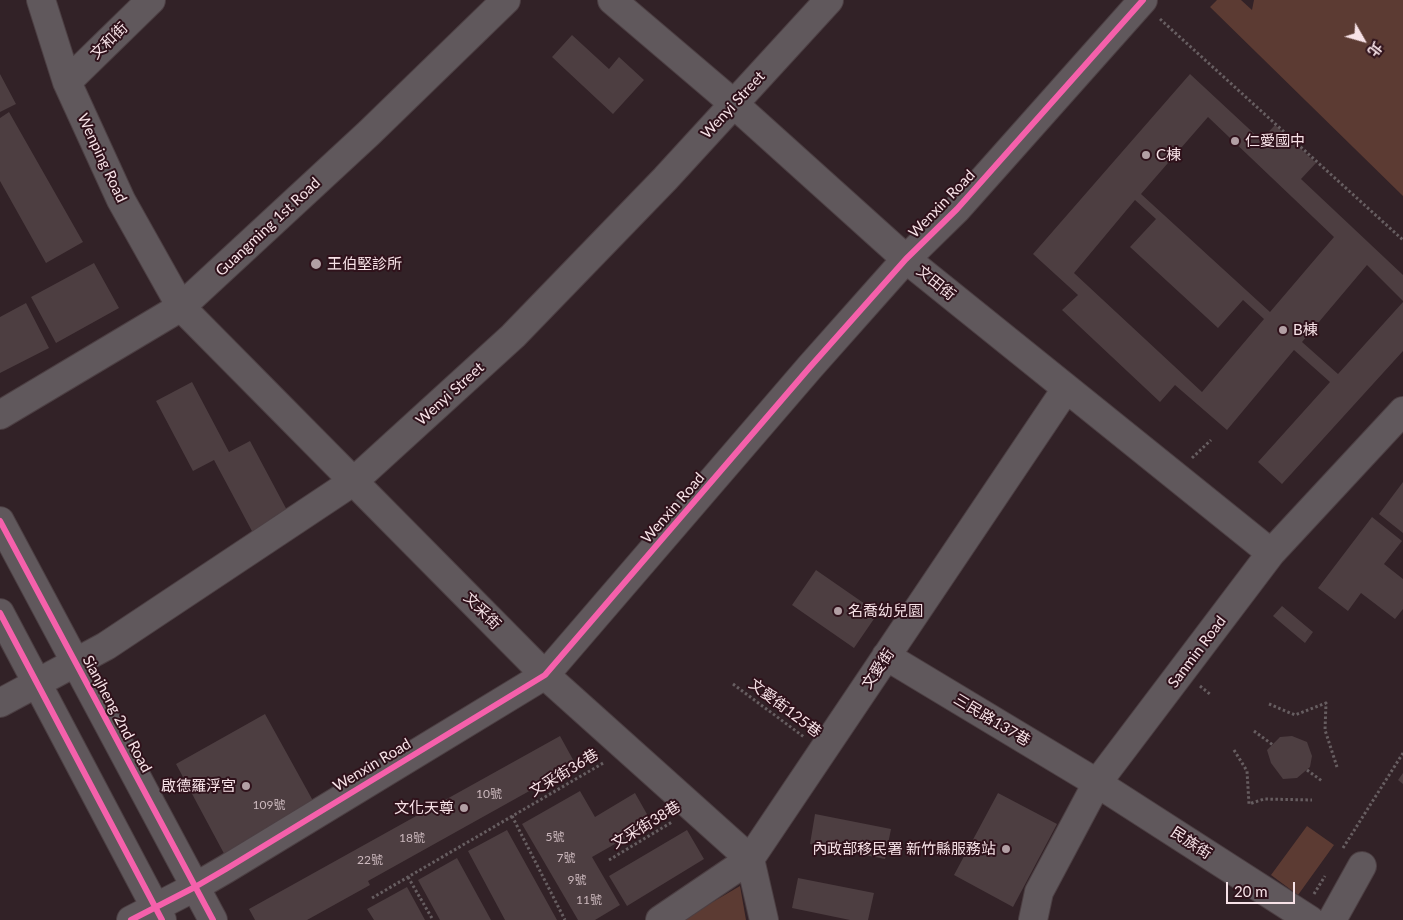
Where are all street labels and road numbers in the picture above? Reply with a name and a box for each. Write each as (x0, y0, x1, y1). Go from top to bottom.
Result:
street label: 文和街 (87, 19, 131, 63)
street label: Wenyi Street (697, 68, 769, 142)
street label: Wenping Road (74, 111, 130, 205)
street label: Wenxin Road (905, 166, 979, 242)
street label: Guangming 1st Road (212, 174, 324, 280)
street label: 文田街 (913, 262, 959, 304)
street label: Wenyi Street (412, 359, 488, 429)
street label: Wenxin Road (637, 469, 709, 547)
street label: 文采街 (460, 589, 504, 633)
street label: Sanmin Road (1164, 613, 1230, 691)
street label: 文愛街 (858, 645, 898, 693)
street label: Sianjheng 2nd Road (79, 652, 155, 776)
street label: 文愛街125巷 (745, 675, 825, 741)
street label: 三民路137巷 (950, 690, 1034, 750)
street label: Wenxin Road (330, 735, 414, 795)
street label: 文采街36巷 (526, 745, 602, 801)
street label: 文采街38巷 (608, 797, 684, 853)
street label: 民族街 (1167, 823, 1215, 863)

